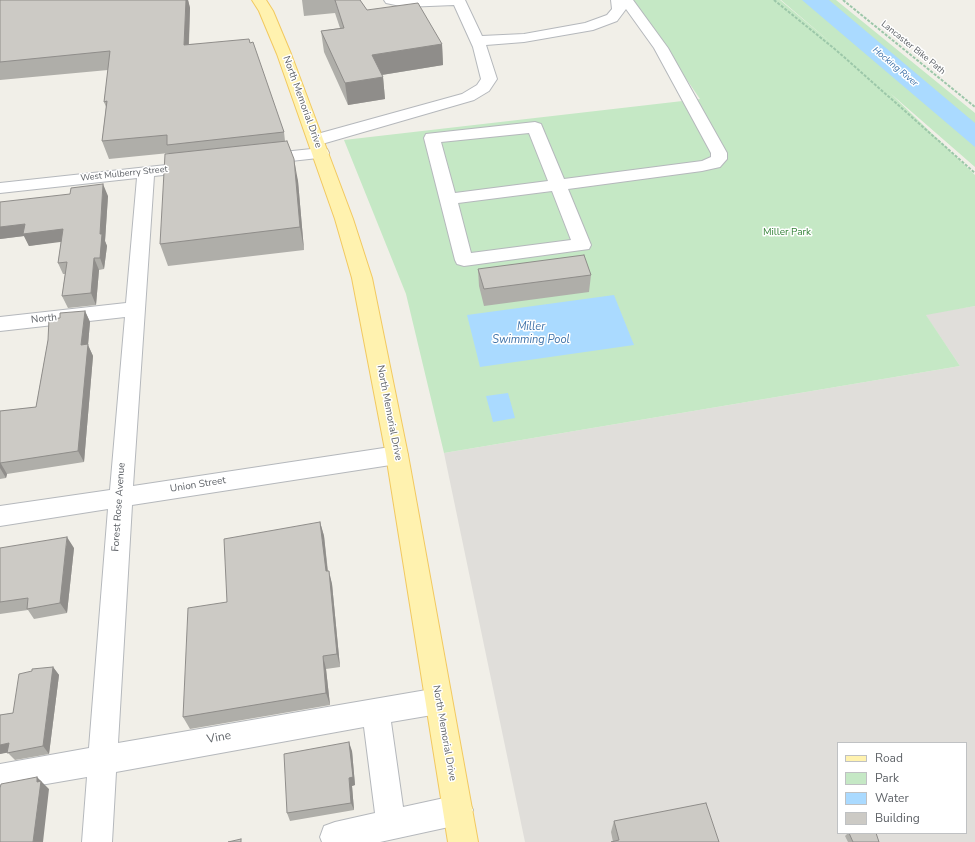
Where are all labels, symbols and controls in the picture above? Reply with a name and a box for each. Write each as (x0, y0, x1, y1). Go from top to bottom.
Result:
street label: Lancaster Bike Path (879, 19, 947, 77)
water label: Hocking River (870, 45, 920, 89)
street label: North Memorial Drive (280, 54, 324, 150)
street label: West Mulberry Street (80, 164, 168, 184)
park label: Miller Park (763, 227, 811, 239)
street label: North (30, 312, 58, 326)
water label: Miller Swimming Pool (492, 320, 570, 346)
street label: North Memorial Drive (374, 364, 404, 462)
street label: Forest Rose Avenue (110, 462, 128, 552)
street label: Union Street (169, 475, 227, 495)
street label: North Memorial Drive (430, 684, 458, 782)
street label: Vine (206, 729, 232, 747)
legend (837, 742, 967, 834)
text: Road (875, 750, 903, 766)
text: Park (875, 770, 899, 786)
text: Water (875, 790, 909, 806)
text: Building (875, 810, 920, 826)

